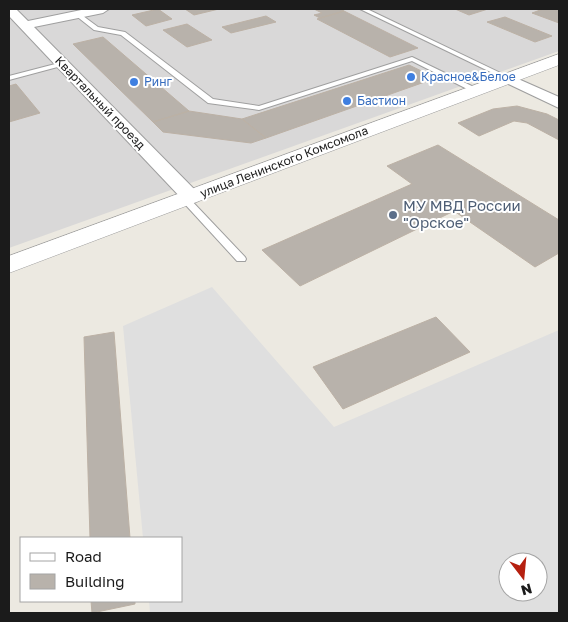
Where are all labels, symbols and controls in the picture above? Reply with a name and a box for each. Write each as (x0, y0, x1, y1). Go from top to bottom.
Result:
street label: Квартальный проезд (52, 53, 149, 152)
place label: Красное&Белое (421, 69, 516, 84)
marker: Красное&Белое (405, 71, 417, 83)
place label: Ринг (144, 74, 173, 89)
marker: Ринг (128, 76, 140, 88)
place label: Бастион (357, 93, 406, 108)
marker: Бастион (341, 95, 353, 107)
street label: улица Ленинского Комсомола (198, 122, 370, 201)
place label: МУ МВД России "Орское" (403, 196, 521, 231)
marker: МУ МВД России "Орское" (387, 209, 399, 221)
legend (20, 537, 182, 602)
text: Road (65, 547, 102, 565)
north arrow (498, 552, 548, 602)
text: Building (65, 572, 125, 590)
text: N (519, 580, 534, 600)

